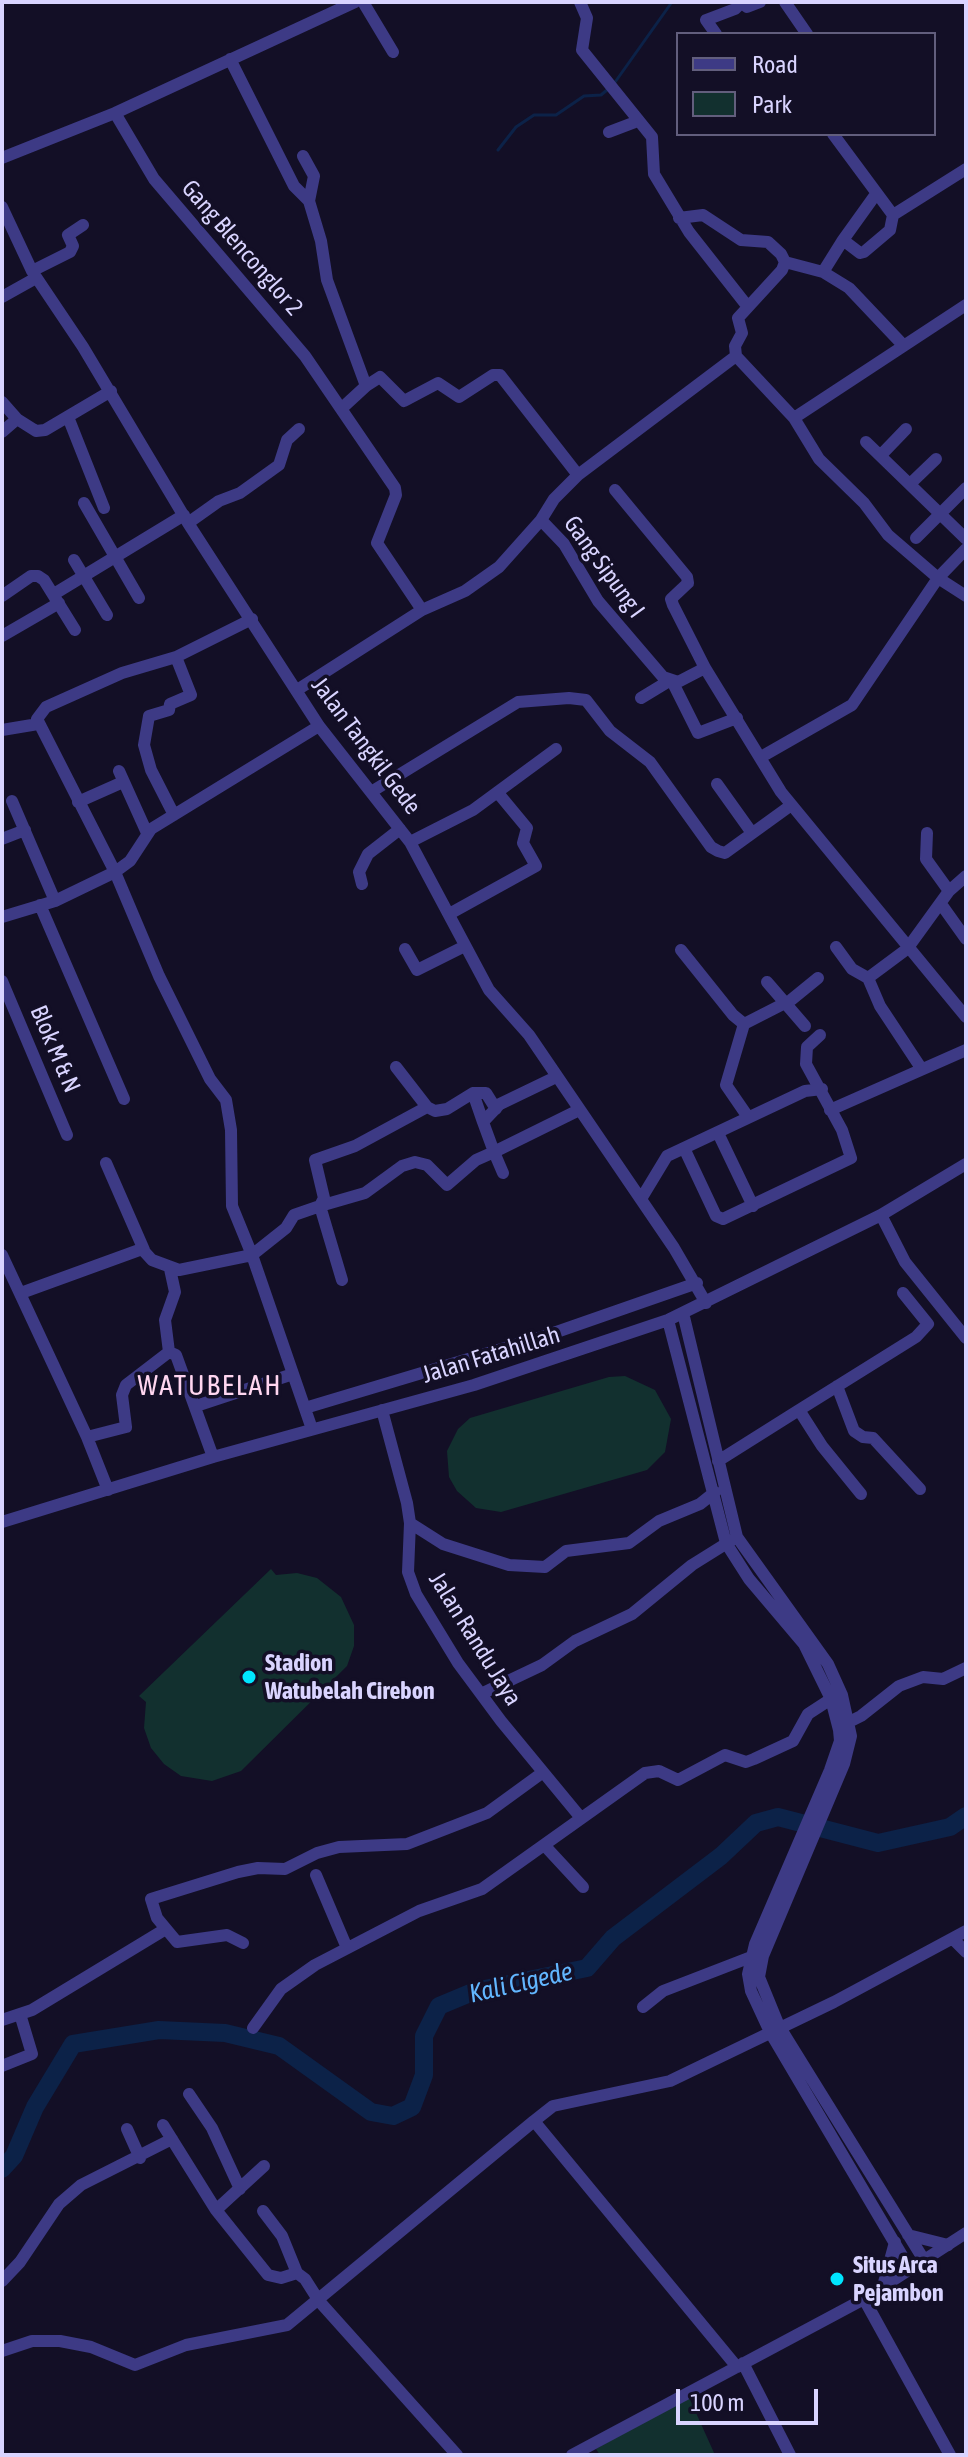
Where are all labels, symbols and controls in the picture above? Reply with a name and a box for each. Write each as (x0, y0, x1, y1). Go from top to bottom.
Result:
legend (676, 32, 936, 136)
text: Road (752, 51, 798, 78)
text: Park (752, 91, 792, 118)
street label: Gang Blenconglor 2 (175, 174, 309, 322)
street label: Gang Sipung I (557, 510, 651, 624)
street label: Jalan Tangkil Gede (305, 672, 427, 820)
street label: Blok M & N (24, 1001, 86, 1097)
street label: Jalan Fatahillah (419, 1320, 563, 1390)
district label: WATUBELAH (137, 1369, 283, 1403)
street label: Jalan Randu Jaya (423, 1567, 527, 1711)
place label: Stadion Watubelah Cirebon (265, 1649, 435, 1705)
marker: Stadion Watubelah Cirebon (240, 1668, 258, 1686)
water label: Kali Cigede (466, 1956, 576, 2010)
place label: Situs Arca Pejambon (853, 2251, 944, 2307)
marker: Situs Arca Pejambon (828, 2270, 846, 2288)
scale bar (680, 2373, 822, 2423)
text: 100 m (690, 2389, 744, 2416)

